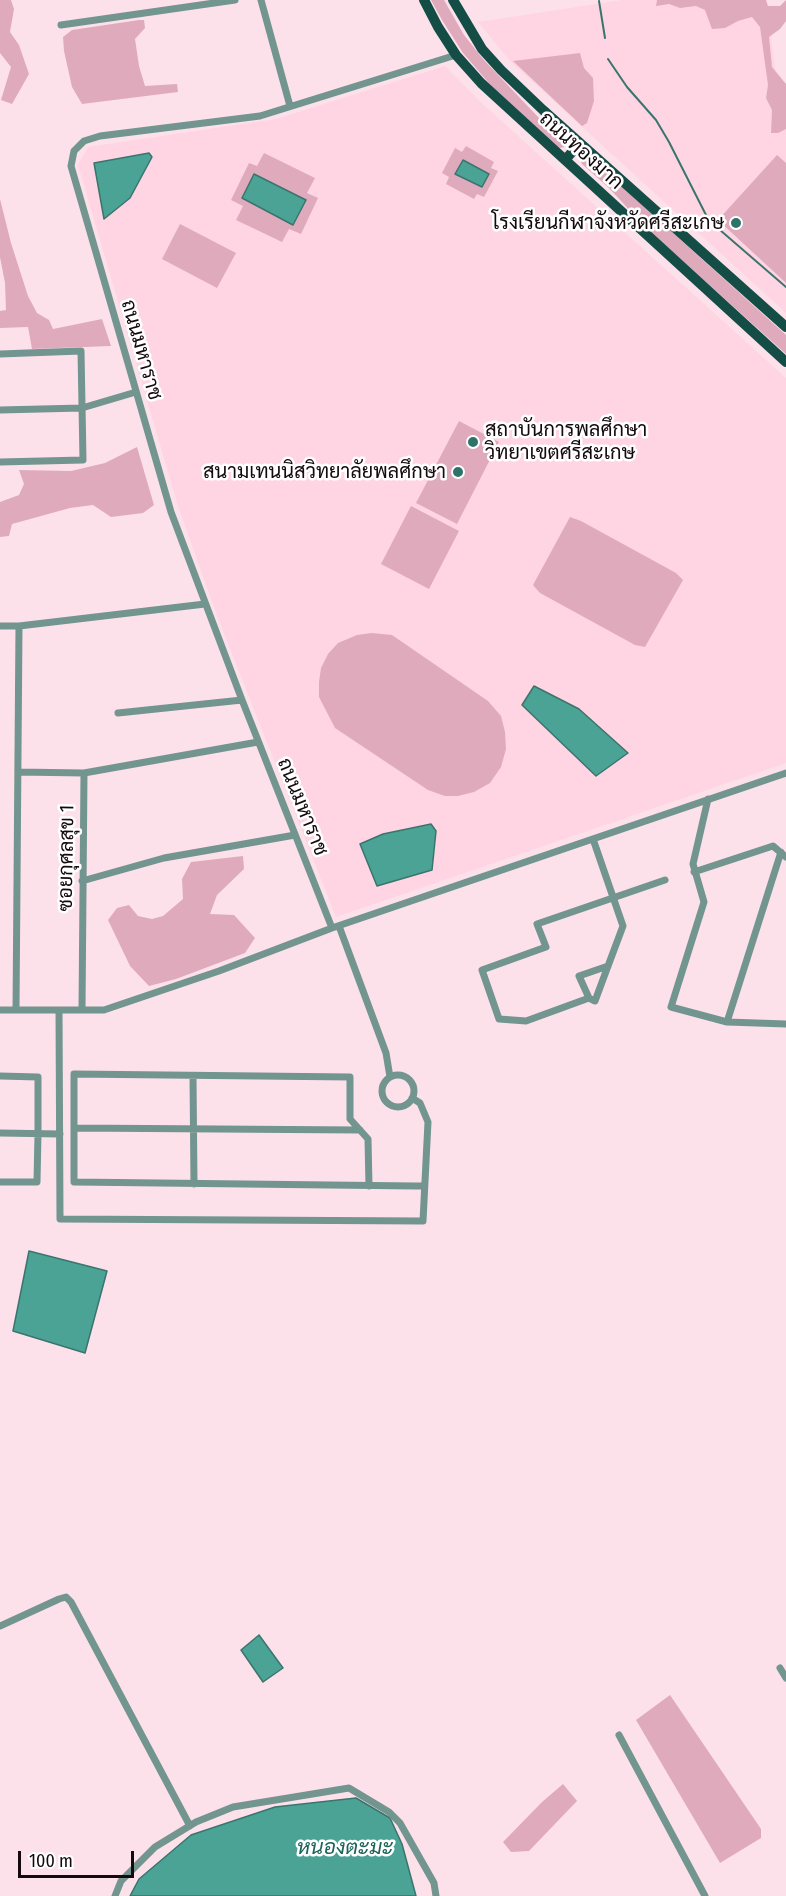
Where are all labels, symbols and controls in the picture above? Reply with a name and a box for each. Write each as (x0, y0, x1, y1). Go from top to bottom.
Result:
street label: ถนนทองมาก (534, 107, 628, 195)
place label: โรงเรียนกีฬาจังหวัดศรีสะเกษ (492, 211, 724, 235)
marker: โรงเรียนกีฬาจังหวัดศรีสะเกษ (729, 216, 743, 230)
street label: ถนนมหาราช (115, 297, 167, 403)
place label: สถาบันการพลศึกษา วิทยาเขตศรีสะเกษ (485, 418, 647, 465)
marker: สถาบันการพลศึกษา วิทยาเขตศรีสะเกษ (466, 435, 480, 449)
place label: สนามเทนนิสวิทยาลัยพลศึกษา (203, 460, 446, 484)
marker: สนามเทนนิสวิทยาลัยพลศึกษา (451, 465, 465, 479)
street label: ถนนมหาราช (272, 755, 332, 859)
street label: ซอยกุศลสุข 1 (54, 804, 80, 912)
water label: หนองตะมะ (297, 1835, 393, 1861)
scale bar (21, 1839, 136, 1877)
text: 100 m (29, 1850, 73, 1872)

